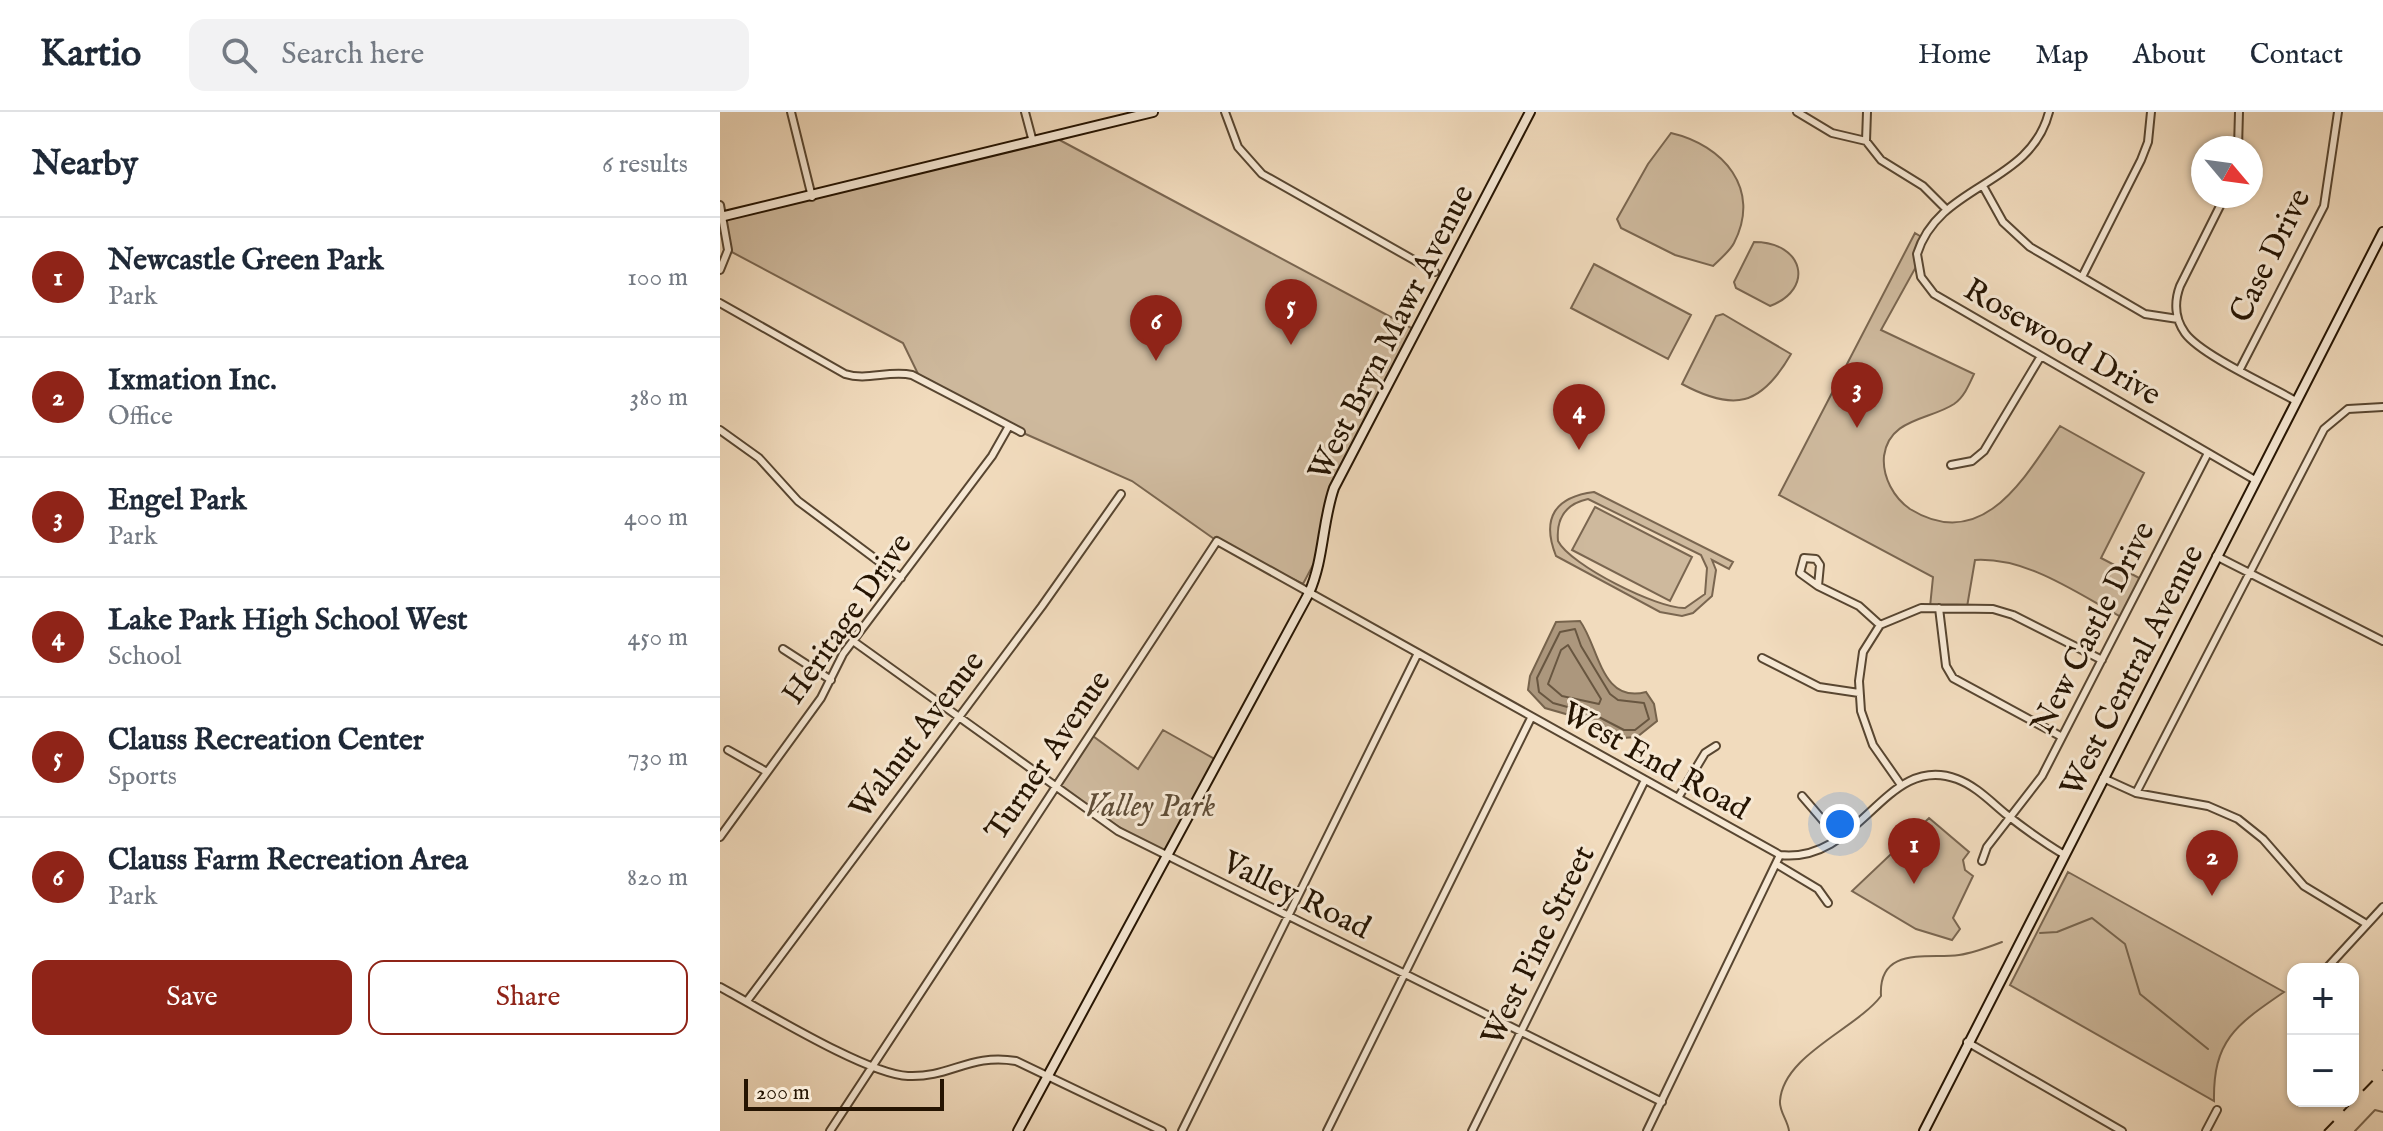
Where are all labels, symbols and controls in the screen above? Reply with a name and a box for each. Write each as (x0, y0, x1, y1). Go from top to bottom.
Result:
search box (189, 19, 749, 91)
text: Kartio (40, 31, 141, 79)
icon: search (217, 33, 261, 77)
text: Search here (281, 36, 424, 74)
text: Home (1918, 38, 1991, 73)
text: Map (2035, 38, 2089, 73)
text: About (2133, 38, 2206, 73)
text: Contact (2250, 38, 2343, 73)
north arrow (2191, 136, 2263, 208)
text: Nearby (32, 143, 138, 186)
text: 6 results (602, 148, 688, 181)
street label: West Bryn Mawr Avenue (1300, 178, 1485, 488)
street label: Case Drive (2221, 182, 2321, 330)
text: Newcastle Green Park (108, 242, 384, 280)
text: 1 (53, 261, 63, 294)
text: 100 m (627, 261, 688, 294)
street label: Rosewood Drive (1956, 270, 2168, 416)
pin: 5 (1265, 279, 1317, 345)
text: Park (108, 280, 157, 313)
pin: 6 (1130, 295, 1182, 361)
text: Ixmation Inc. (108, 362, 277, 400)
pin: 3 (1831, 362, 1883, 428)
text: 2 (52, 381, 64, 414)
text: 380 m (630, 381, 688, 414)
pin: 4 (1553, 384, 1605, 450)
text: Office (108, 400, 173, 433)
text: Engel Park (108, 482, 247, 520)
text: 3 (53, 501, 63, 534)
text: 400 m (624, 501, 688, 534)
street label: New Castle Drive (2023, 515, 2165, 741)
text: Park (108, 520, 157, 553)
street label: Heritage Drive (774, 526, 922, 713)
street label: West Central Avenue (2052, 538, 2214, 804)
text: Lake Park High School West (108, 602, 467, 640)
text: 4 (52, 621, 64, 654)
text: 450 m (628, 621, 688, 654)
text: School (108, 640, 181, 673)
street label: Walnut Avenue (841, 643, 995, 828)
street label: Turner Avenue (977, 663, 1121, 850)
street label: West End Road (1554, 694, 1757, 831)
text: Clauss Recreation Center (108, 722, 424, 760)
text: 5 (53, 741, 63, 774)
text: 730 m (628, 741, 688, 774)
text: Sports (108, 760, 177, 793)
park label: Valley Park (1085, 787, 1215, 828)
your location (1820, 804, 1860, 844)
pin: 1 (1888, 818, 1940, 884)
pin: 2 (2186, 830, 2238, 896)
street label: West Pine Street (1473, 839, 1605, 1053)
text: Clauss Farm Recreation Area (108, 842, 468, 880)
street label: Valley Road (1214, 842, 1378, 950)
text: 6 (53, 861, 63, 894)
text: 820 m (627, 861, 688, 894)
text: Park (108, 880, 157, 913)
button: Save (32, 960, 352, 1035)
button: Share (368, 960, 688, 1035)
map controls (2287, 963, 2359, 1107)
button: + (2287, 963, 2359, 1035)
button: − (2287, 1035, 2359, 1107)
scale bar (744, 1075, 944, 1111)
text: 200 m (756, 1079, 810, 1107)

